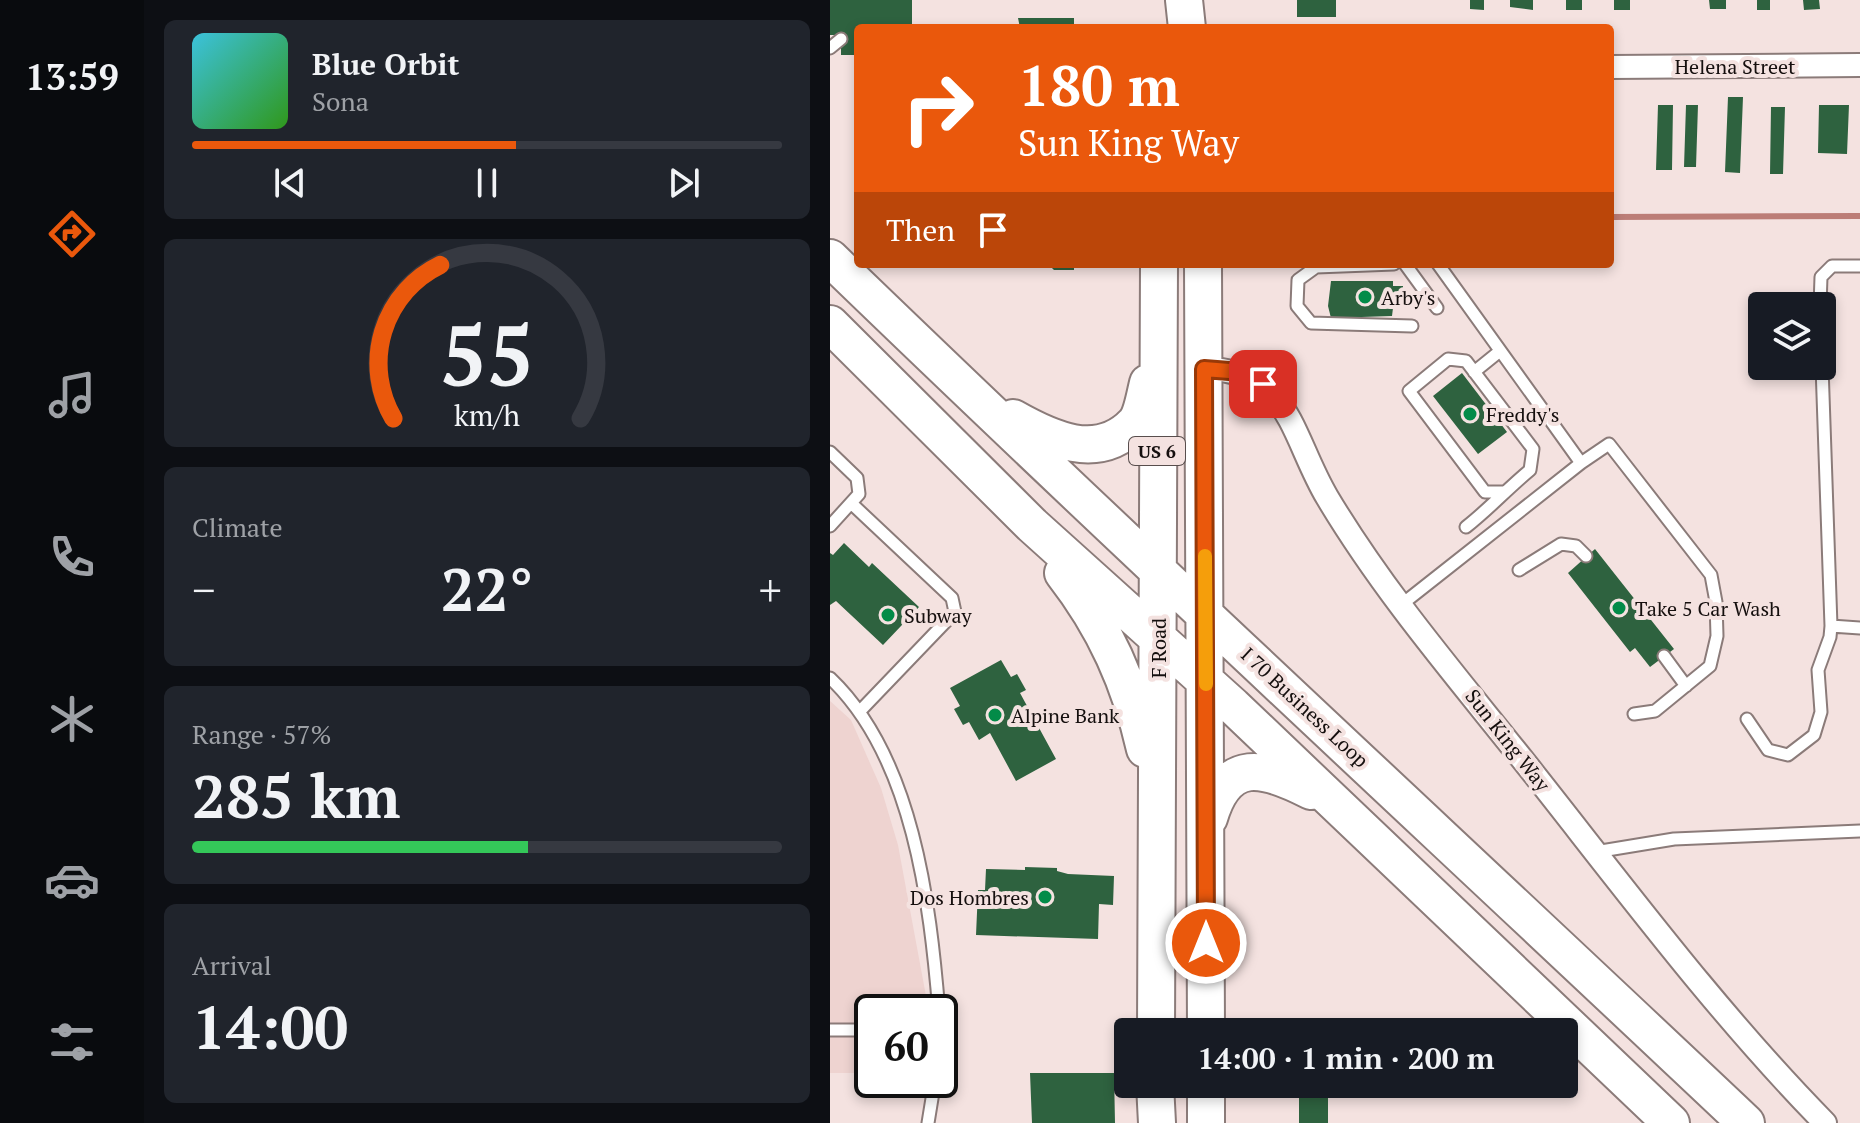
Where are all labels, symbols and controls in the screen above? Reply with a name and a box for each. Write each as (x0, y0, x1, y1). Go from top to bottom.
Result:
text: Blue Orbit (312, 44, 459, 84)
text: 180 m (1018, 48, 1180, 122)
text: 13:59 (25, 53, 119, 100)
street label: Helena Street (1675, 53, 1796, 80)
icon: right (886, 56, 990, 160)
text: Sona (312, 84, 369, 118)
text: Sun King Way (1018, 119, 1239, 166)
icon: previous (268, 161, 312, 205)
icon: pause (465, 161, 509, 205)
icon: next (662, 161, 706, 205)
icon: directions (44, 206, 100, 262)
icon: arrive (971, 208, 1015, 252)
text: Then (886, 210, 955, 250)
place label: Arby's (1381, 284, 1436, 311)
marker: Arby's (1356, 288, 1374, 306)
map controls (1748, 292, 1836, 380)
button: layers (1748, 292, 1836, 380)
text: 55 (440, 298, 534, 408)
pin (1229, 350, 1297, 418)
icon: arrive (1241, 362, 1285, 406)
icon: music (44, 367, 100, 423)
text: km/h (454, 396, 520, 434)
place label: Freddy's (1486, 401, 1559, 428)
marker: Freddy's (1461, 405, 1479, 423)
road number: US 6 (1129, 437, 1185, 465)
text: Climate (192, 510, 283, 544)
icon: phone (44, 529, 100, 585)
text: 22° (441, 549, 533, 628)
text: − (192, 560, 215, 619)
text: + (759, 560, 782, 619)
place label: Take 5 Car Wash (1635, 595, 1781, 622)
marker: Take 5 Car Wash (1610, 599, 1628, 617)
place label: Subway (904, 602, 973, 629)
marker: Subway (879, 606, 897, 624)
street label: F Road (1145, 618, 1172, 678)
street label: I 70 Business Loop (1235, 641, 1375, 773)
street label: Sun King Way (1460, 683, 1557, 797)
icon: climate (44, 691, 100, 747)
place label: Alpine Bank (1011, 702, 1120, 729)
marker: Alpine Bank (986, 706, 1004, 724)
text: Range · 57% (192, 717, 331, 751)
text: 285 km (192, 756, 400, 835)
icon: car (44, 852, 100, 908)
place label: Dos Hombres (910, 884, 1029, 911)
marker: Dos Hombres (1036, 888, 1054, 906)
position arrow (1164, 901, 1248, 985)
text: Arrival (192, 948, 272, 982)
text: 14:00 (192, 987, 348, 1066)
speed limit sign: 60 (854, 994, 958, 1098)
icon: filters (44, 1014, 100, 1070)
text: 14:00 · 1 min · 200 m (1198, 1038, 1494, 1078)

